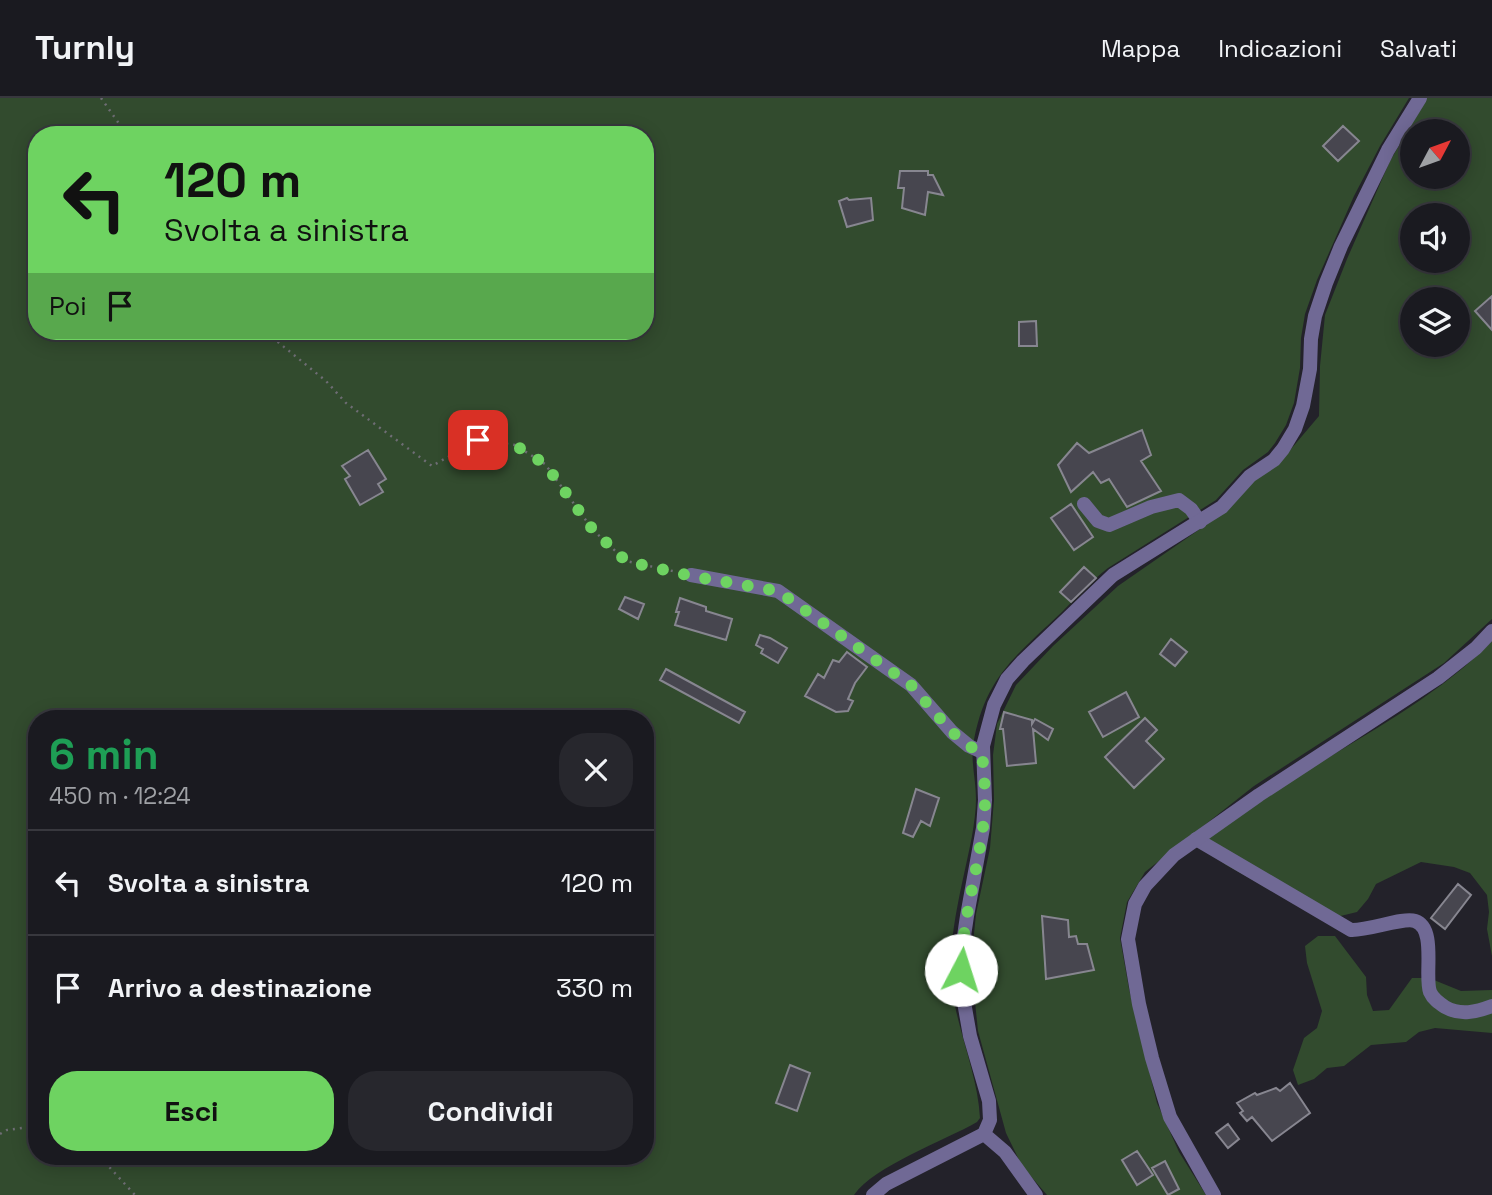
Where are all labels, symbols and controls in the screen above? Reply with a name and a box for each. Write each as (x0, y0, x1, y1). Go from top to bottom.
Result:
text: Turnly (35, 27, 135, 69)
text: Mappa (1101, 33, 1180, 64)
text: Indicazioni (1218, 33, 1342, 64)
text: Salvati (1380, 33, 1457, 64)
north arrow (1400, 119, 1470, 189)
map controls (1400, 119, 1470, 357)
text: 120 m (164, 149, 301, 211)
icon: left (49, 154, 140, 245)
button: sound (1400, 203, 1470, 273)
text: Svolta a sinistra (164, 210, 409, 250)
icon: arrive (101, 287, 139, 325)
button: layers (1400, 287, 1470, 357)
text: Poi (49, 289, 87, 323)
pin (448, 410, 508, 470)
icon: arrive (459, 421, 497, 459)
text: 6 min (49, 728, 159, 781)
button: close (559, 733, 633, 807)
text: 450 m · 12:24 (49, 781, 191, 811)
icon: left (49, 864, 87, 902)
text: Svolta a sinistra (108, 866, 309, 900)
text: 120 m (561, 866, 633, 900)
position arrow (924, 933, 998, 1007)
icon: arrive (49, 969, 87, 1007)
text: Arrivo a destinazione (108, 971, 372, 1005)
text: 330 m (556, 971, 633, 1005)
button: Esci (49, 1071, 334, 1151)
button: Condividi (348, 1071, 633, 1151)

